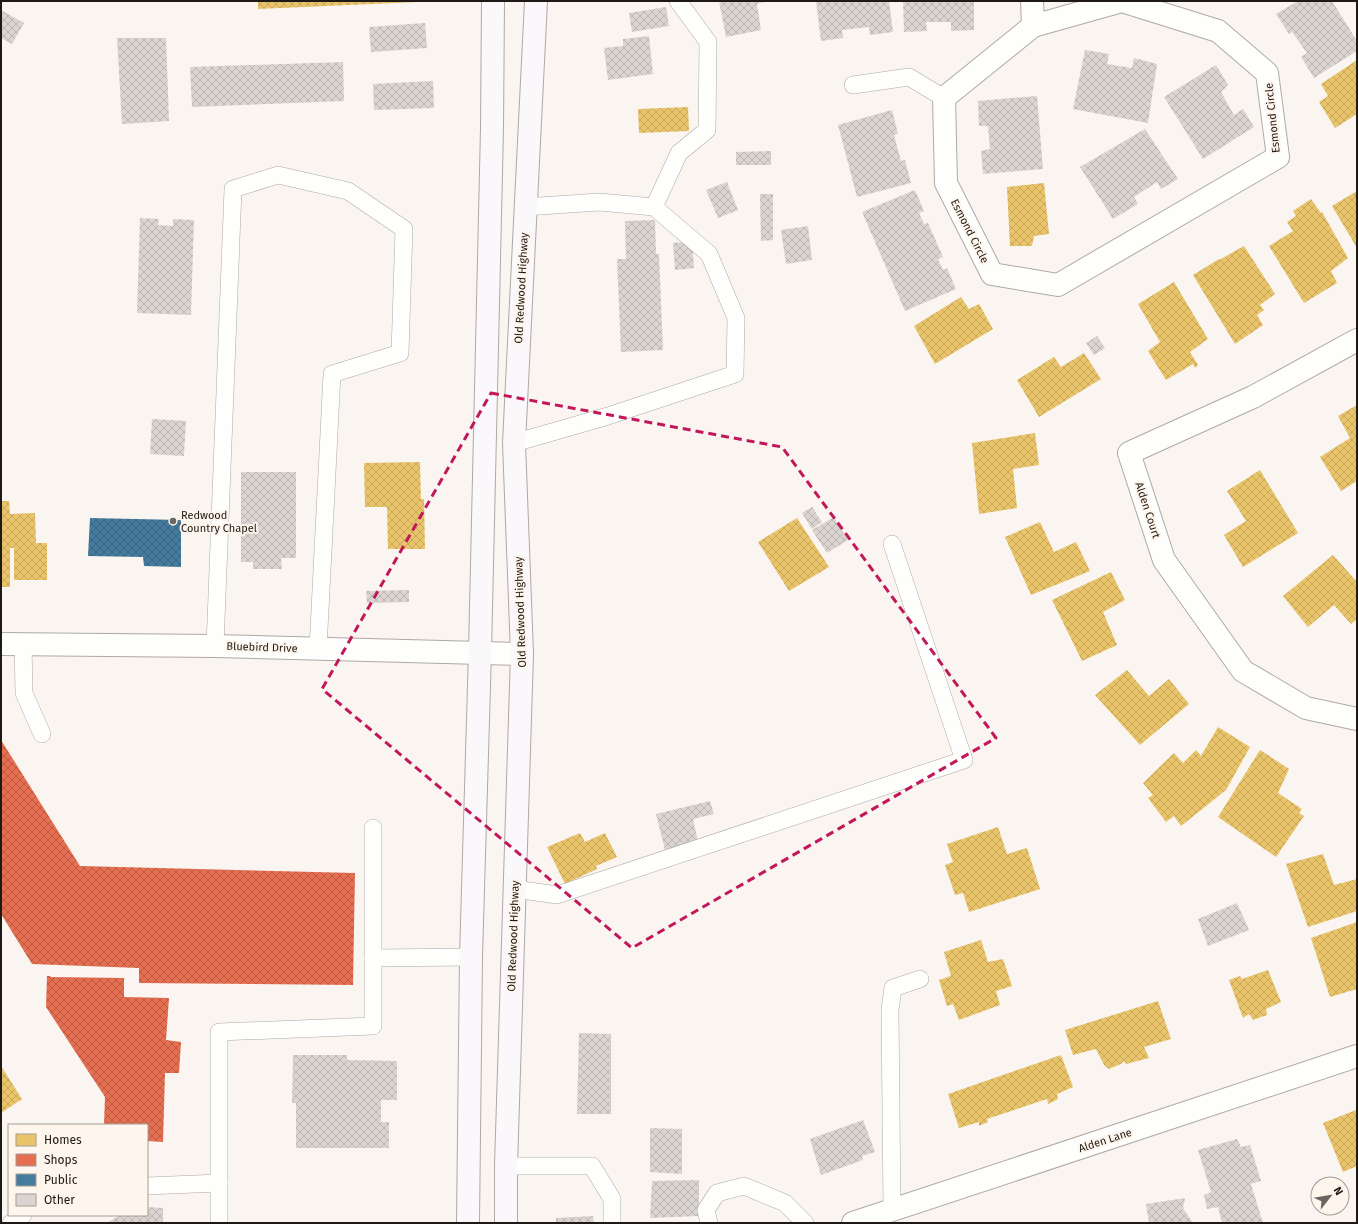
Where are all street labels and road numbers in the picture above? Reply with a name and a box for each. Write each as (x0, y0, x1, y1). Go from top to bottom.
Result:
street label: Esmond Circle (1262, 82, 1283, 154)
street label: Esmond Circle (948, 197, 991, 266)
street label: Old Redwood Highway (512, 232, 531, 344)
street label: Alden Court (1132, 480, 1163, 540)
street label: Old Redwood Highway (512, 556, 529, 668)
street label: Bluebird Drive (226, 640, 298, 655)
street label: Old Redwood Highway (505, 880, 522, 992)
street label: Alden Lane (1077, 1126, 1133, 1155)

